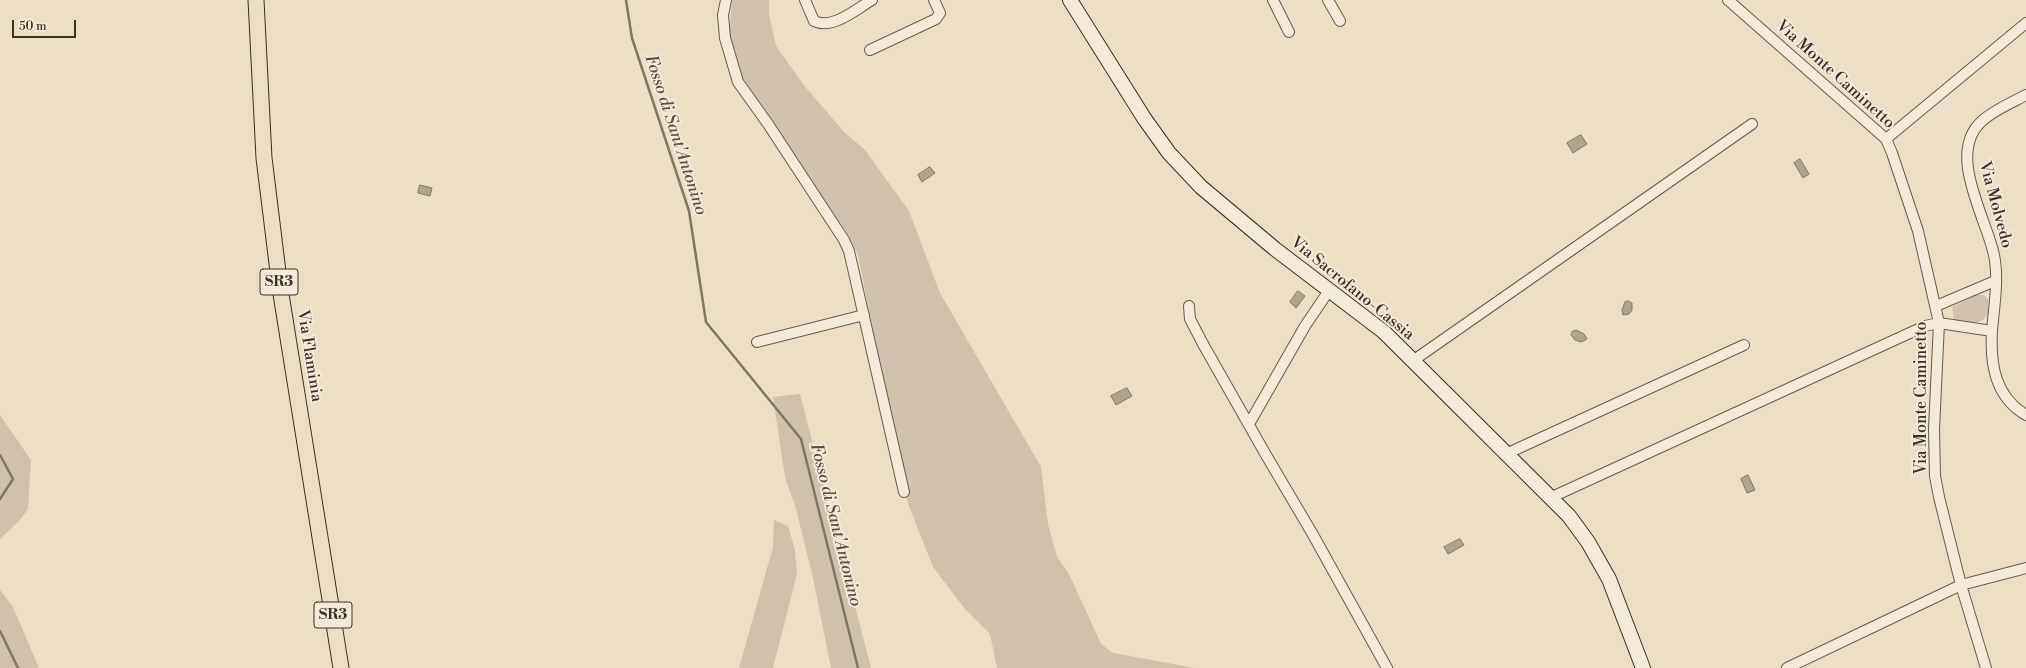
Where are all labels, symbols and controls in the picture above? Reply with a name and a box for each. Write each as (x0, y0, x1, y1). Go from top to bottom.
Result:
scale bar (14, 12, 78, 38)
street label: Via Monte Caminetto (1772, 17, 1898, 133)
text: 50 m (19, 19, 47, 34)
water label: Fosso di Sant'Antonino (639, 52, 711, 218)
street label: Via Molvedo (1974, 159, 2016, 251)
street label: Via Sacrofano-Cassia (1286, 233, 1418, 345)
road number: SR3 (260, 269, 298, 295)
street label: Via Flaminia (292, 309, 326, 403)
street label: Via Monte Caminetto (1912, 322, 1932, 474)
water label: Fosso di Sant'Antonino (805, 441, 865, 609)
road number: SR3 (314, 602, 352, 628)

